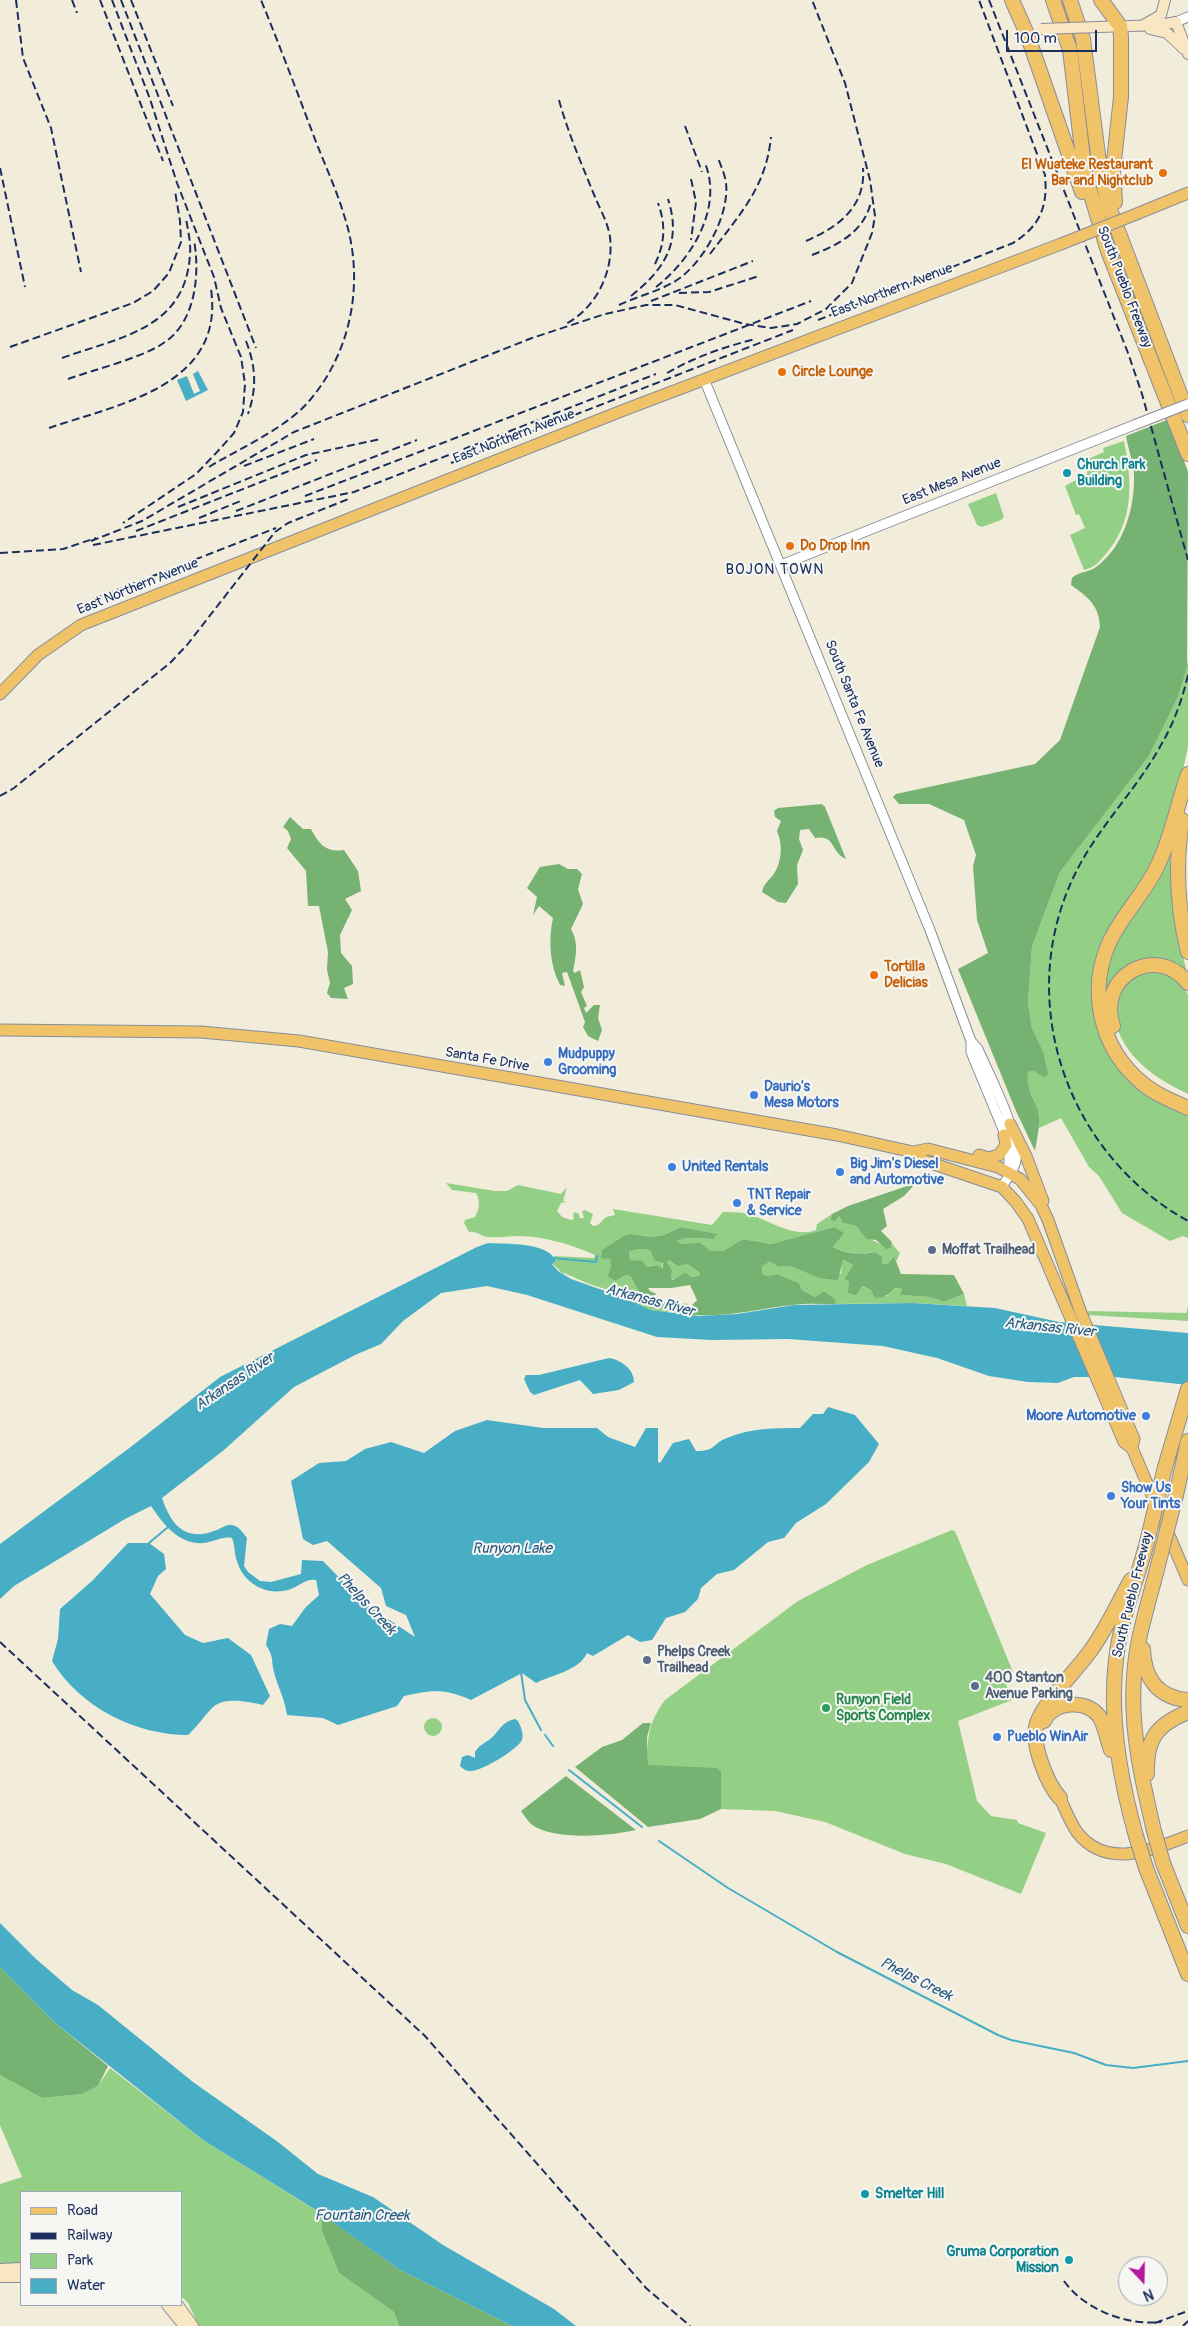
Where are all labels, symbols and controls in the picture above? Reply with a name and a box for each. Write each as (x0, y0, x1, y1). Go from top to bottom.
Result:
scale bar (1008, 20, 1099, 52)
text: 100 m (1014, 29, 1057, 48)
place label: El Wuateke Restaurant Bar and Nightclub (1021, 157, 1153, 190)
marker: El Wuateke Restaurant Bar and Nightclub (1157, 167, 1169, 179)
street label: South Pueblo Freeway (1093, 224, 1155, 350)
street label: East Northern Avenue (829, 260, 955, 322)
place label: Circle Lounge (792, 364, 873, 380)
marker: Circle Lounge (776, 366, 788, 378)
street label: East Northern Avenue (451, 406, 577, 468)
street label: East Mesa Avenue (900, 455, 1004, 509)
place label: Church Park Building (1077, 457, 1145, 490)
marker: Church Park Building (1061, 467, 1073, 479)
place label: Do Drop Inn (800, 538, 870, 554)
marker: Do Drop Inn (784, 540, 796, 552)
street label: East Northern Avenue (75, 555, 201, 619)
district label: BOJON TOWN (724, 561, 826, 579)
street label: South Santa Fe Avenue (821, 638, 887, 770)
place label: Tortilla Delicias (884, 959, 928, 992)
marker: Tortilla Delicias (868, 969, 880, 981)
street label: Santa Fe Drive (444, 1044, 530, 1076)
place label: Mudpuppy Grooming (558, 1046, 616, 1078)
marker: Mudpuppy Grooming (542, 1056, 554, 1068)
place label: Daurio's Mesa Motors (764, 1079, 839, 1112)
marker: Daurio's Mesa Motors (748, 1089, 760, 1101)
place label: Big Jim's Diesel and Automotive (850, 1156, 944, 1188)
place label: United Rentals (682, 1159, 768, 1175)
marker: United Rentals (666, 1161, 678, 1173)
marker: Big Jim's Diesel and Automotive (834, 1166, 846, 1178)
place label: TNT Repair & Service (747, 1187, 811, 1220)
marker: TNT Repair & Service (731, 1197, 743, 1209)
place label: Moffat Trailhead (942, 1242, 1035, 1258)
marker: Moffat Trailhead (926, 1244, 938, 1256)
water label: Arkansas River (604, 1281, 696, 1321)
water label: Arkansas River (1004, 1314, 1096, 1342)
water label: Arkansas River (192, 1349, 278, 1415)
place label: Moore Automotive (1026, 1408, 1136, 1424)
marker: Moore Automotive (1140, 1410, 1152, 1422)
place label: Show Us Your Tints (1121, 1480, 1180, 1512)
marker: Show Us Your Tints (1105, 1490, 1117, 1502)
street label: South Pueblo Freeway (1109, 1530, 1157, 1660)
water label: Runyon Lake (472, 1540, 552, 1558)
water label: Phelps Creek (333, 1569, 399, 1639)
place label: Phelps Creek Trailhead (657, 1644, 730, 1676)
marker: Phelps Creek Trailhead (641, 1654, 653, 1666)
place label: 400 Stanton Avenue Parking (985, 1670, 1073, 1702)
marker: 400 Stanton Avenue Parking (969, 1680, 981, 1692)
place label: Runyon Field Sports Complex (836, 1692, 930, 1724)
marker: Runyon Field Sports Complex (820, 1702, 832, 1714)
place label: Pueblo WinAir (1007, 1729, 1088, 1745)
marker: Pueblo WinAir (991, 1731, 1003, 1743)
water label: Phelps Creek (877, 1954, 955, 2006)
place label: Smelter Hill (875, 2186, 944, 2202)
marker: Smelter Hill (859, 2188, 871, 2200)
legend (20, 2191, 182, 2306)
text: Road (67, 2201, 98, 2220)
water label: Fountain Creek (315, 2207, 409, 2225)
text: Railway (67, 2226, 112, 2245)
place label: Gruma Corporation Mission (946, 2244, 1059, 2276)
text: Park (67, 2251, 93, 2270)
marker: Gruma Corporation Mission (1063, 2254, 1075, 2266)
north arrow (1118, 2256, 1168, 2306)
text: Water (67, 2276, 105, 2295)
text: N (1141, 2285, 1156, 2304)

